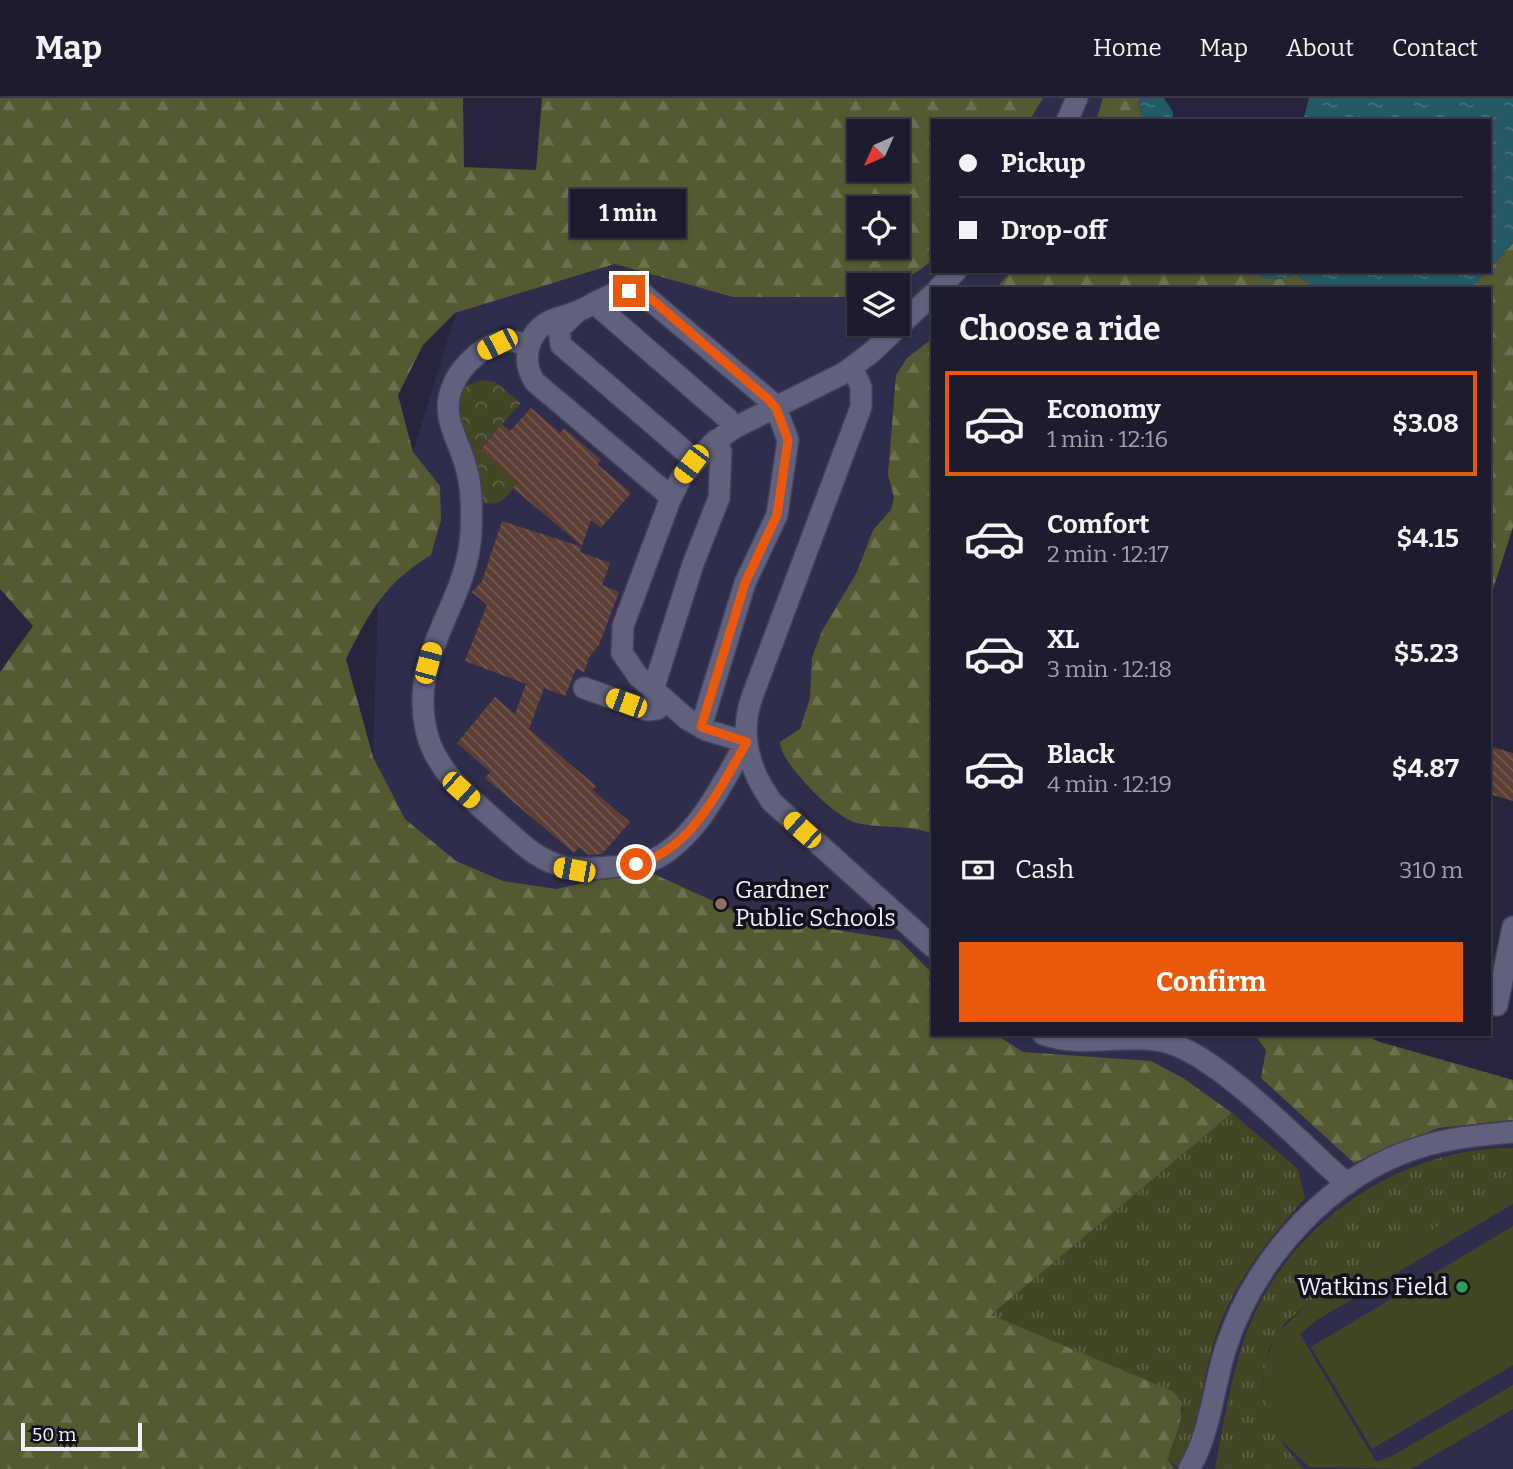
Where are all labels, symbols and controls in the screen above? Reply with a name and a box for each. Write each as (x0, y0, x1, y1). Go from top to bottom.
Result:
text: Map (35, 28, 102, 68)
text: Home (1093, 34, 1162, 62)
text: Map (1200, 34, 1248, 62)
text: About (1286, 34, 1354, 62)
text: Contact (1392, 34, 1478, 62)
north arrow (847, 119, 910, 182)
map controls (847, 119, 910, 336)
text: Pickup (1001, 148, 1086, 179)
callout: 1 min (571, 190, 687, 238)
button: locate (847, 196, 910, 259)
text: 1 min (599, 199, 657, 227)
text: Drop-off (1001, 215, 1107, 246)
button: layers (847, 273, 910, 336)
route end (613, 275, 645, 307)
text: Choose a ride (959, 310, 1160, 348)
car (474, 325, 521, 363)
icon: car (963, 392, 1026, 455)
text: Economy (1047, 394, 1161, 425)
text: $3.08 (1392, 408, 1459, 439)
text: 1 min · 12:16 (1047, 425, 1168, 453)
car (670, 441, 713, 487)
icon: car (963, 507, 1026, 570)
text: Comfort (1047, 509, 1150, 540)
text: $4.15 (1396, 523, 1459, 554)
text: 2 min · 12:17 (1047, 540, 1169, 568)
icon: car (963, 622, 1026, 685)
text: XL (1047, 624, 1079, 655)
text: $5.23 (1394, 638, 1459, 669)
car (413, 640, 444, 686)
text: 3 min · 12:18 (1047, 655, 1172, 683)
car (603, 686, 650, 720)
icon: car (963, 737, 1026, 800)
text: Black (1047, 739, 1115, 770)
text: $4.87 (1392, 753, 1459, 784)
car (439, 768, 484, 812)
text: 4 min · 12:19 (1047, 770, 1172, 798)
car (780, 808, 825, 852)
route start (620, 848, 652, 880)
icon: cash (959, 851, 997, 889)
text: Cash (1015, 854, 1074, 885)
car (552, 856, 597, 884)
text: 310 m (1399, 856, 1463, 884)
place label: Gardner Public Schools (735, 876, 896, 932)
marker: Gardner Public Schools (713, 896, 729, 912)
button: Confirm (959, 942, 1463, 1022)
place label: Watkins Field (1298, 1273, 1448, 1301)
marker: Watkins Field (1454, 1279, 1470, 1295)
scale bar (21, 1420, 142, 1452)
text: 50 m (32, 1423, 76, 1446)

